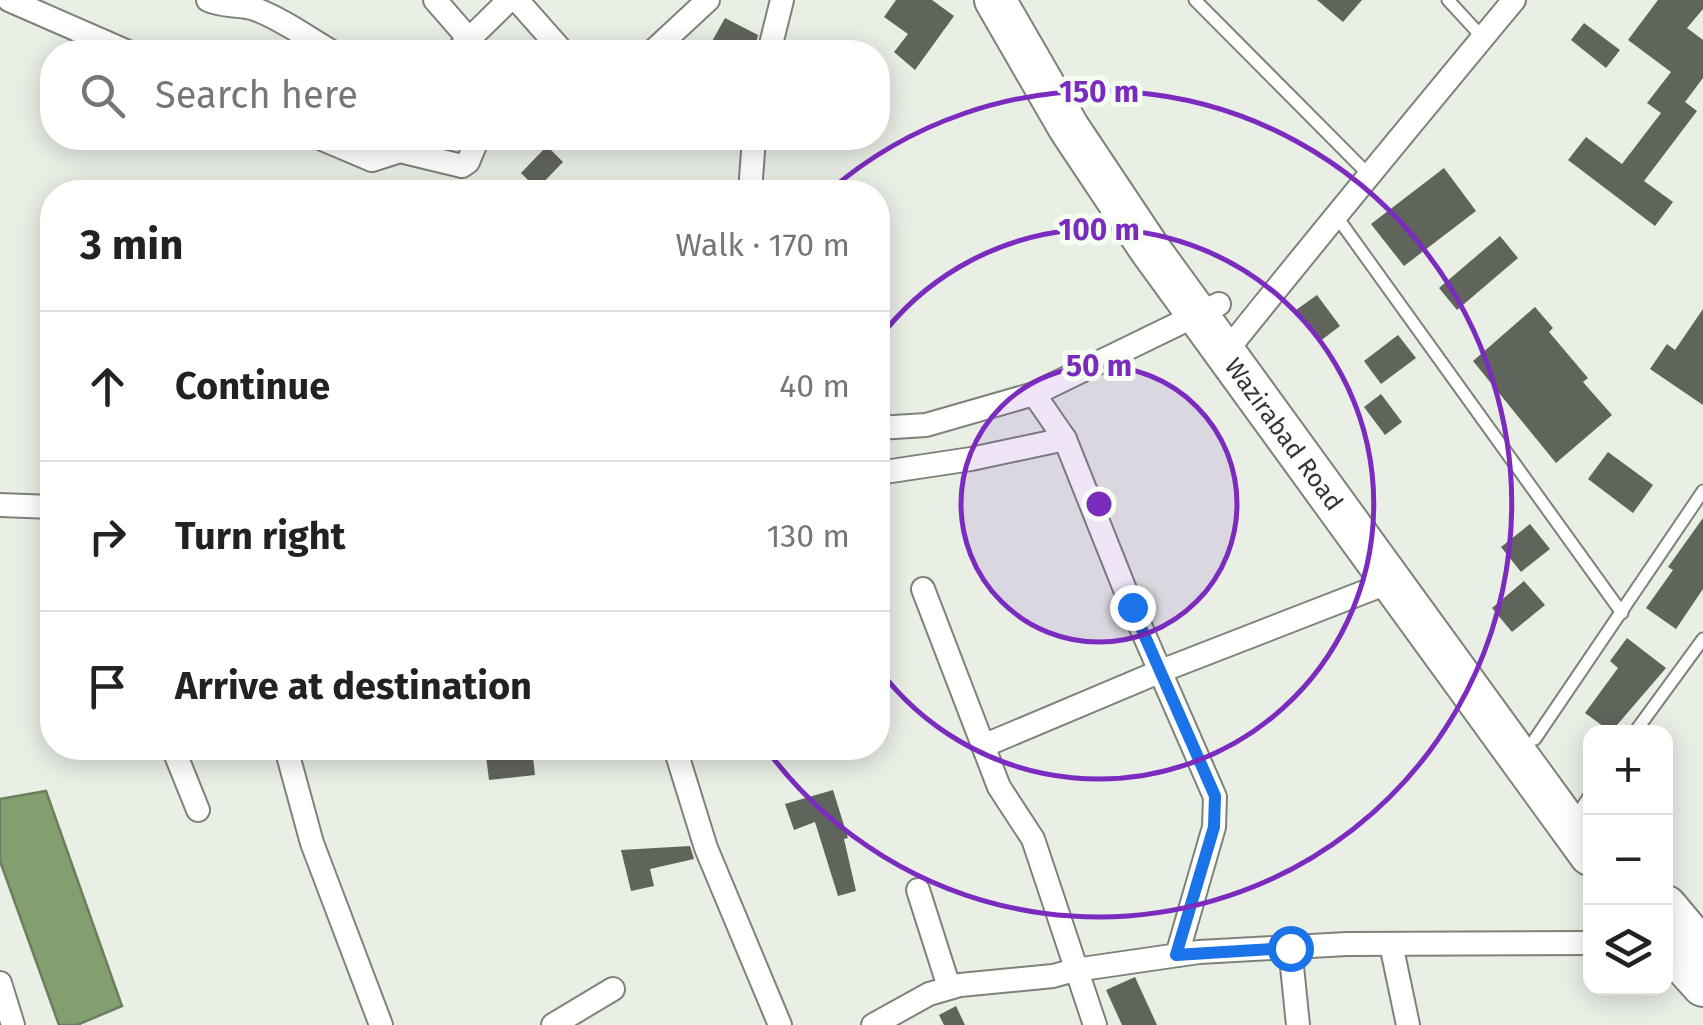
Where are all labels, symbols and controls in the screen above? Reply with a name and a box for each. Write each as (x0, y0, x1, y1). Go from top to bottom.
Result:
search box (40, 40, 890, 150)
icon: search (75, 68, 130, 123)
text: Search here (155, 72, 358, 118)
text: 150 m (1059, 74, 1139, 110)
text: 100 m (1058, 212, 1140, 248)
text: 3 min (80, 220, 183, 270)
text: Walk · 170 m (676, 226, 850, 264)
text: 50 m (1066, 348, 1132, 384)
street label: Wazirabad Road (1218, 352, 1349, 517)
icon: ahead (80, 359, 135, 414)
text: Continue (175, 363, 330, 409)
text: 40 m (779, 367, 850, 405)
centre of rings (1081, 486, 1117, 522)
icon: right (80, 509, 135, 564)
text: Turn right (175, 513, 345, 559)
text: 130 m (766, 517, 850, 555)
route end (1110, 585, 1156, 631)
icon: arrive (80, 659, 135, 714)
text: Arrive at destination (175, 663, 532, 709)
map controls (1583, 725, 1673, 995)
button: + (1583, 725, 1673, 815)
button: − (1583, 815, 1673, 905)
button: layers (1583, 905, 1673, 995)
route start (1268, 926, 1314, 972)

